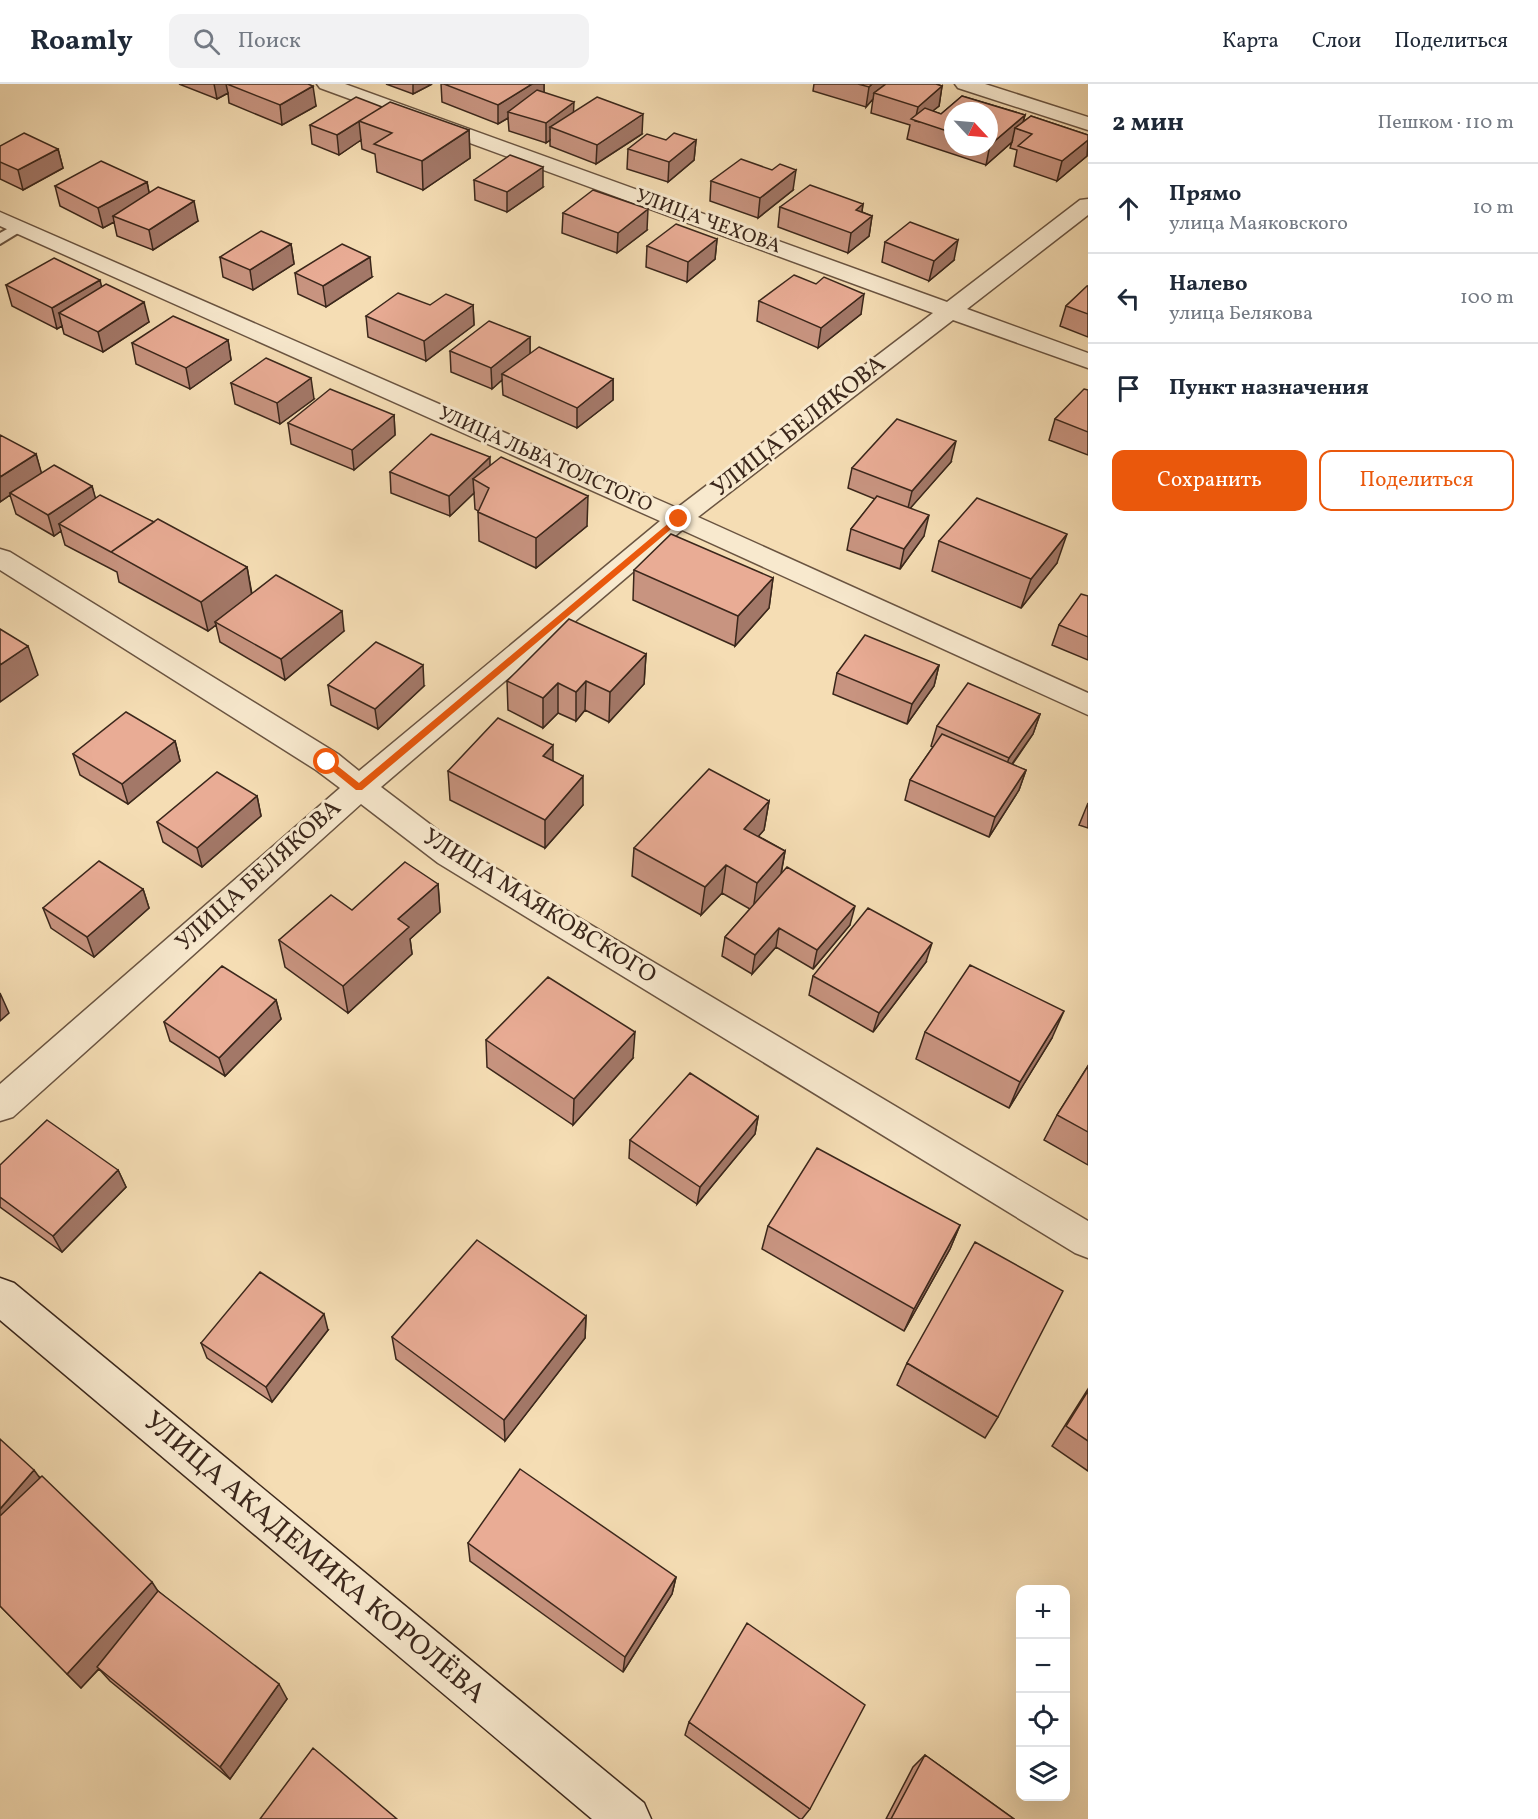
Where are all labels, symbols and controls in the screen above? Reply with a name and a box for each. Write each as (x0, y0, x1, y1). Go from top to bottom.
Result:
search box (169, 14, 589, 68)
text: Roamly (30, 22, 133, 61)
icon: search (190, 25, 223, 58)
text: Поиск (238, 26, 301, 57)
text: Карта (1222, 27, 1279, 56)
text: Слои (1312, 27, 1361, 56)
text: Поделиться (1394, 27, 1508, 56)
north arrow (944, 102, 998, 156)
text: 2 мин (1112, 105, 1184, 141)
text: Пешком · 110 m (1378, 109, 1514, 137)
text: Прямо (1169, 179, 1241, 210)
street label: УЛИЦА ЧЕХОВА (631, 183, 785, 261)
icon: ahead (1112, 192, 1145, 225)
text: 10 m (1473, 194, 1514, 222)
text: улица Маяковского (1169, 210, 1348, 238)
text: Налево (1169, 269, 1248, 300)
icon: left (1112, 282, 1145, 315)
text: 100 m (1460, 284, 1514, 312)
text: улица Белякова (1169, 300, 1313, 328)
street label: УЛИЦА БЕЛЯКОВА (705, 348, 893, 506)
icon: arrive (1112, 372, 1145, 405)
text: Пункт назначения (1169, 373, 1369, 404)
street label: УЛИЦА ЛЬВА ТОЛСТОГО (433, 400, 657, 520)
button: Сохранить (1112, 450, 1307, 511)
button: Поделиться (1319, 450, 1514, 511)
route end (665, 505, 691, 531)
route start (313, 748, 339, 774)
street label: УЛИЦА БЕЛЯКОВА (169, 792, 350, 960)
street label: УЛИЦА МАЯКОВСКОГО (415, 821, 663, 993)
street label: УЛИЦА АКАДЕМИКА КОРОЛЁВА (134, 1403, 494, 1713)
map controls (1016, 1585, 1070, 1801)
button: + (1016, 1585, 1070, 1639)
button: − (1016, 1639, 1070, 1693)
button: locate (1016, 1693, 1070, 1747)
button: layers (1016, 1747, 1070, 1801)

